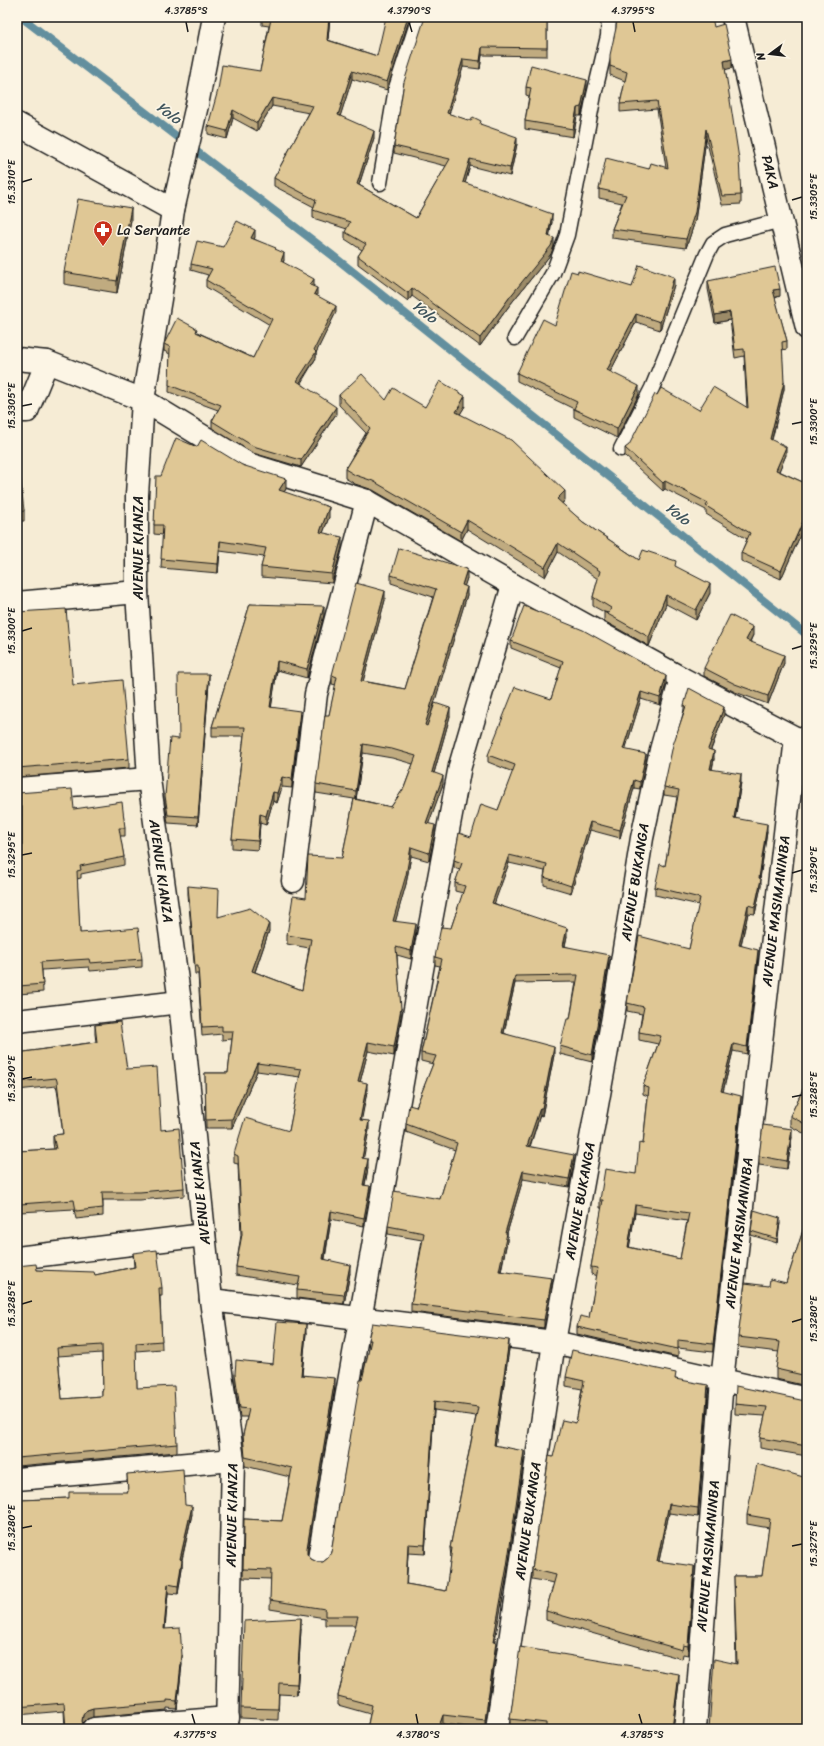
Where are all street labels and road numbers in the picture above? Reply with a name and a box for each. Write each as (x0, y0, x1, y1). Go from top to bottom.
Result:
street label: PAKA (754, 153, 786, 191)
street label: AVENUE KIANZA (126, 496, 151, 601)
street label: AVENUE KIANZA (141, 817, 181, 924)
street label: AVENUE BUKANGA (613, 821, 657, 944)
street label: AVENUE MASIMANINBA (754, 834, 798, 989)
street label: AVENUE KIANZA (182, 1140, 218, 1247)
street label: AVENUE BUKANGA (557, 1140, 603, 1263)
street label: AVENUE MASIMANINBA (717, 1156, 761, 1311)
street label: AVENUE BUKANGA (507, 1460, 549, 1583)
street label: AVENUE KIANZA (219, 1463, 245, 1568)
street label: AVENUE MASIMANINBA (689, 1479, 727, 1634)

